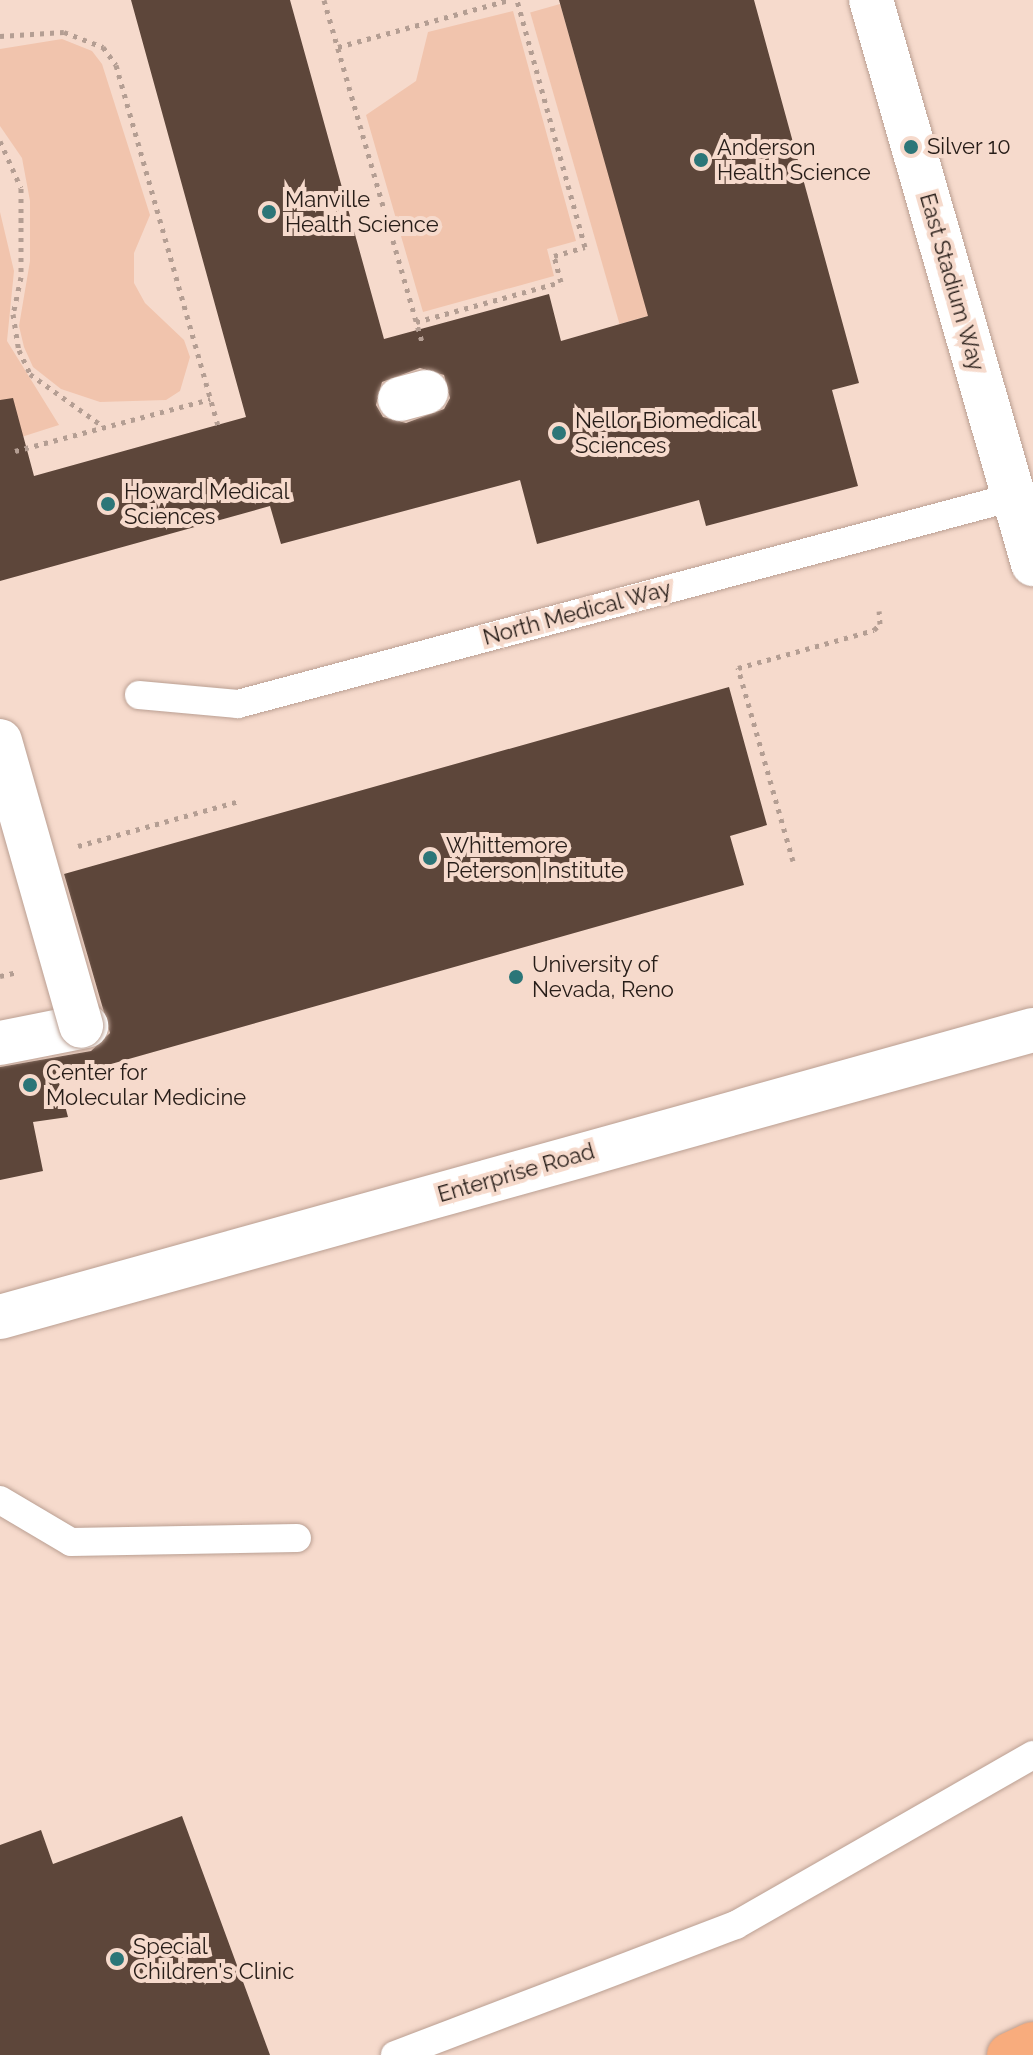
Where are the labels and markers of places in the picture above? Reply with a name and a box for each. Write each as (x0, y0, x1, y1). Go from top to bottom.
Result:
place label: Anderson Health Science (717, 134, 871, 186)
place label: Silver 10 (927, 134, 1011, 160)
marker: Silver 10 (902, 138, 920, 156)
marker: Anderson Health Science (692, 151, 710, 169)
place label: Manville Health Science (285, 186, 439, 238)
marker: Manville Health Science (260, 203, 278, 221)
place label: Nellor Biomedical Sciences (575, 407, 757, 458)
marker: Nellor Biomedical Sciences (550, 424, 568, 442)
place label: Howard Medical Sciences (124, 478, 290, 530)
marker: Howard Medical Sciences (99, 495, 117, 513)
place label: Whittemore Peterson Institute (446, 832, 624, 884)
marker: Whittemore Peterson Institute (421, 849, 439, 867)
place label: University of Nevada, Reno (532, 951, 674, 1002)
marker: University of Nevada, Reno (507, 968, 525, 986)
place label: Center for Molecular Medicine (46, 1059, 247, 1110)
marker: Center for Molecular Medicine (21, 1076, 39, 1094)
place label: Special Children's Clinic (133, 1933, 294, 1984)
marker: Special Children's Clinic (108, 1950, 126, 1968)

